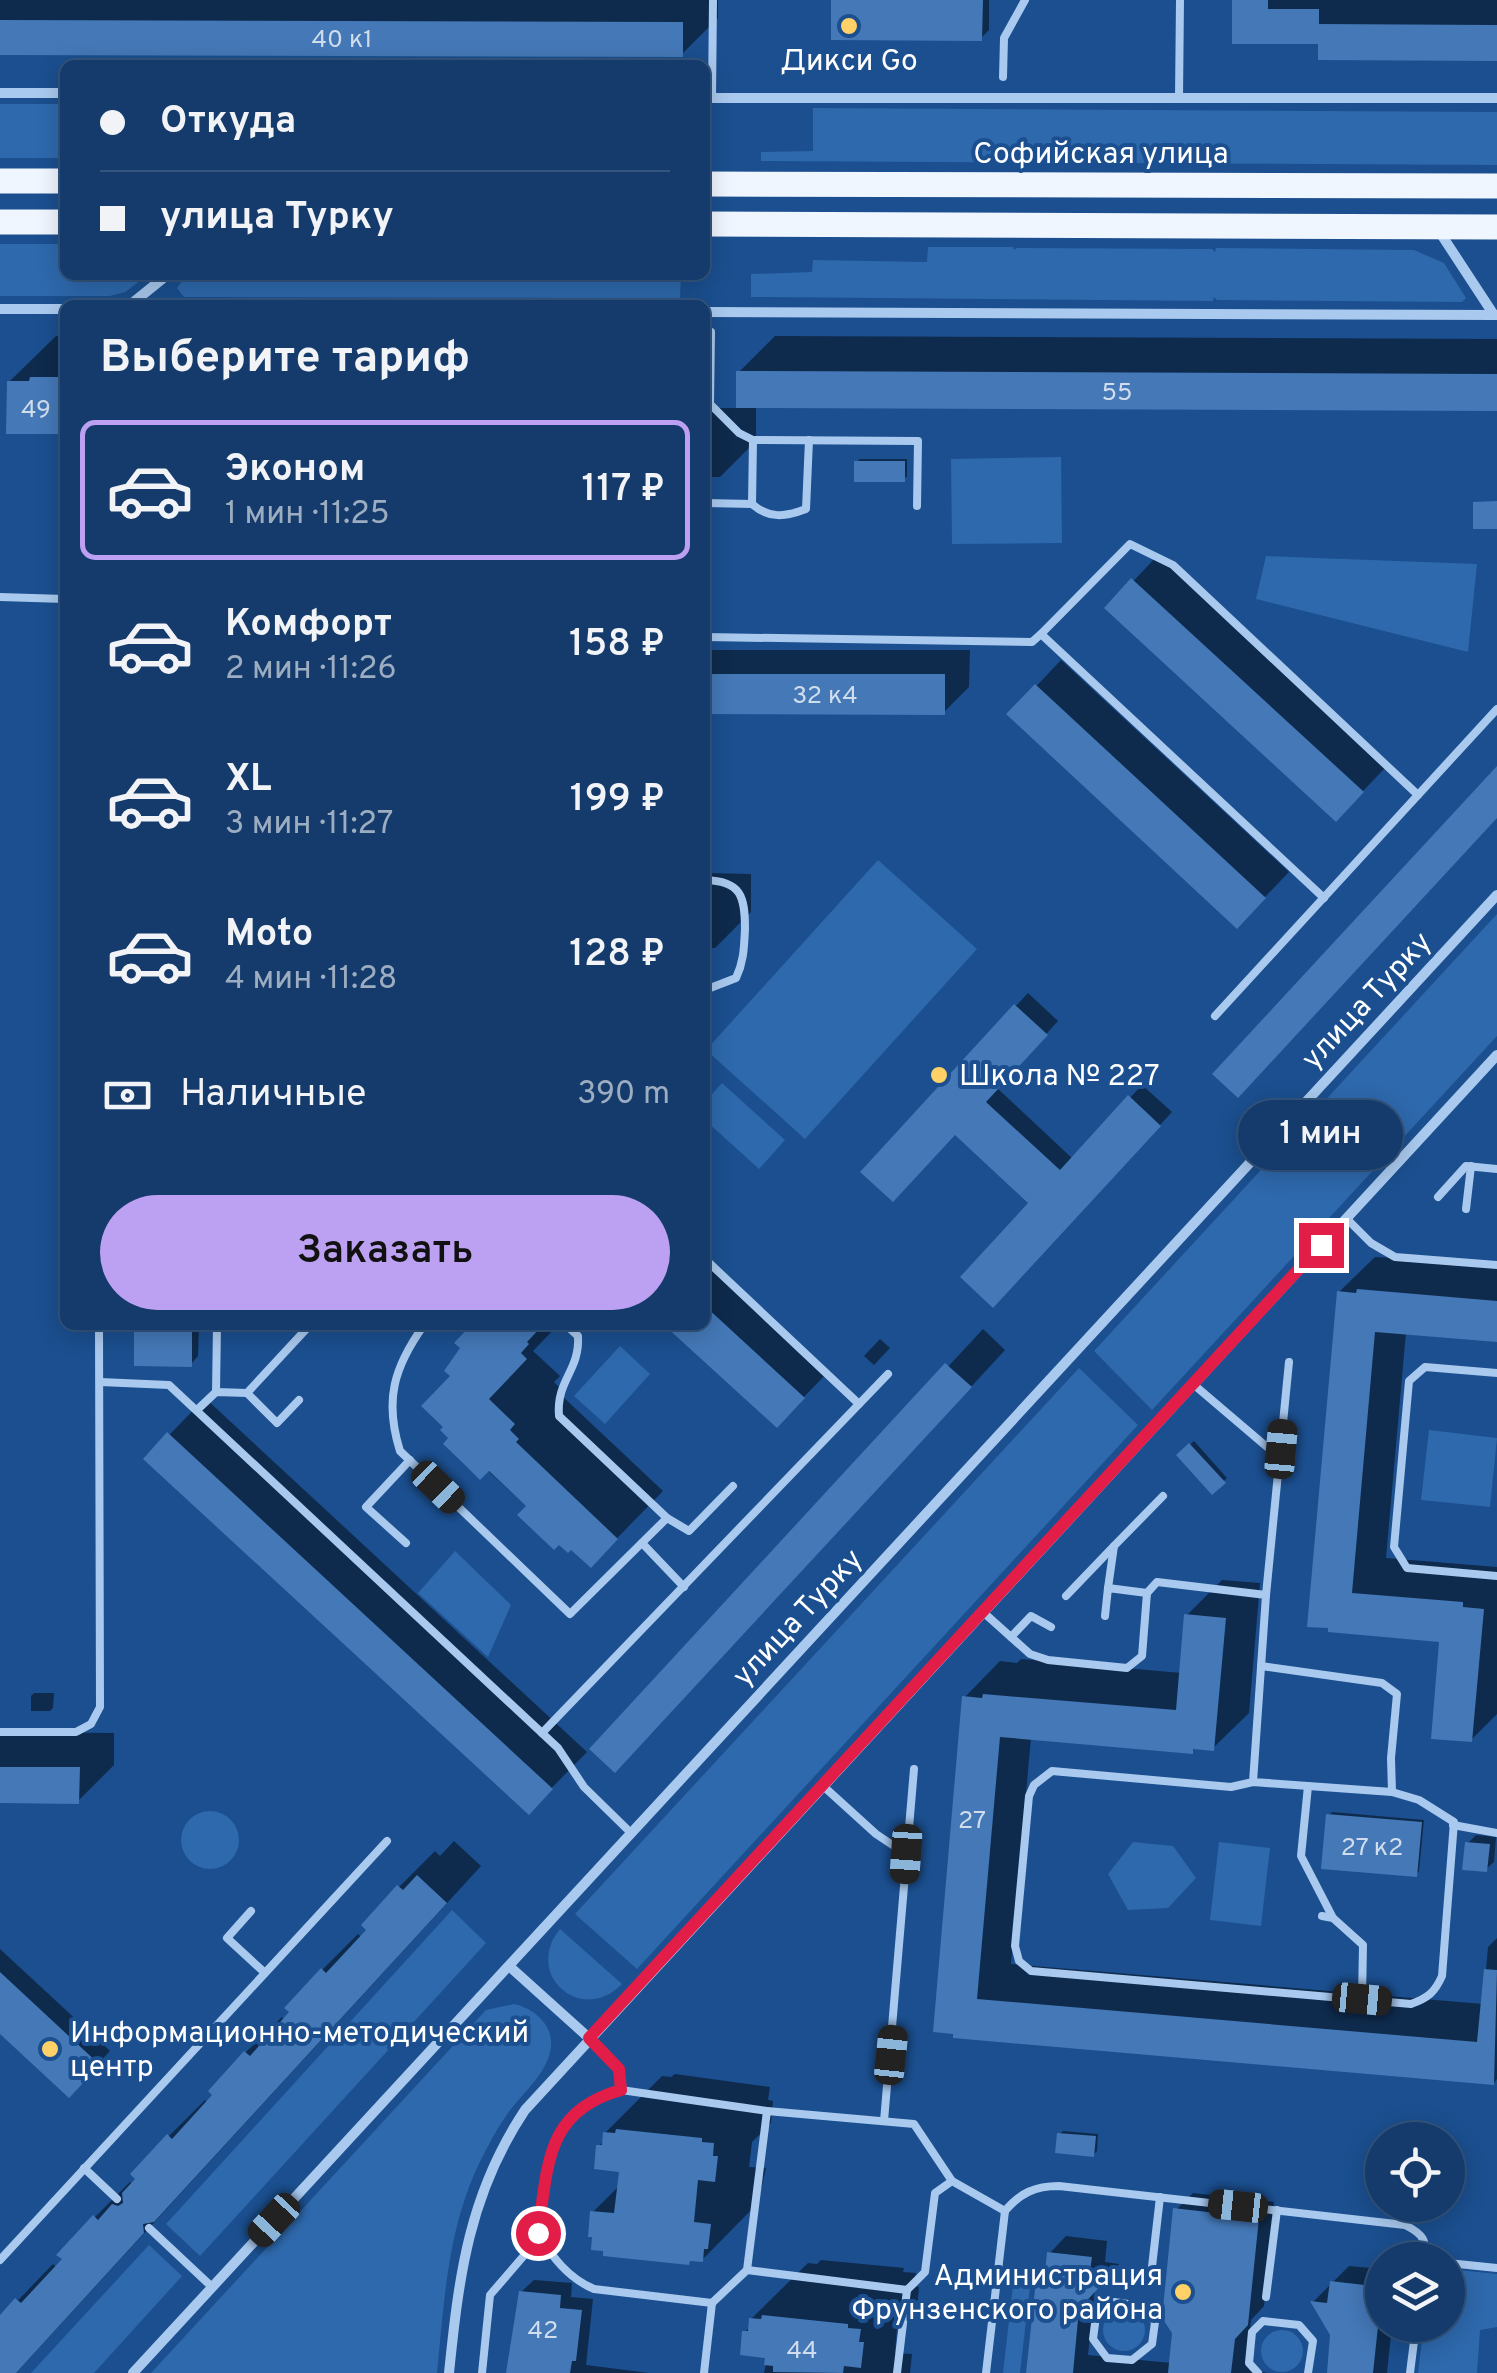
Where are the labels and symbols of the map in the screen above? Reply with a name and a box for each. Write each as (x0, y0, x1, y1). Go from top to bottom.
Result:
marker: Дикси Go (838, 15, 860, 37)
house number: 40 к1 (311, 25, 373, 57)
place label: Дикси Go (780, 44, 918, 81)
street label: Софийская улица (973, 137, 1229, 174)
house number: 55 (1101, 378, 1133, 410)
house number: 49 (21, 395, 51, 427)
house number: 32 к4 (792, 681, 858, 713)
street label: улица Турку (1295, 925, 1441, 1078)
place label: Школа № 227 (959, 1059, 1160, 1096)
marker: Школа № 227 (928, 1064, 950, 1086)
callout: 1 мин (1238, 1100, 1404, 1170)
route end (1299, 1223, 1344, 1268)
car (1263, 1418, 1299, 1480)
car (406, 1455, 470, 1519)
street label: улица Турку (726, 1542, 872, 1695)
house number: 27 (958, 1806, 986, 1838)
car (889, 1823, 923, 1885)
house number: 27 к2 (1341, 1833, 1403, 1865)
car (1331, 1981, 1393, 2017)
place label: Информационно-методический центр (70, 2016, 529, 2087)
car (873, 2024, 909, 2086)
marker: Информационно-методический центр (39, 2038, 61, 2060)
car (243, 2188, 305, 2252)
car (1207, 2188, 1269, 2224)
route start (516, 2211, 561, 2256)
place label: Администрация Фрунзенского района (852, 2259, 1163, 2330)
marker: Администрация Фрунзенского района (1172, 2281, 1194, 2303)
house number: 42 (528, 2316, 558, 2348)
house number: 44 (786, 2336, 818, 2368)

